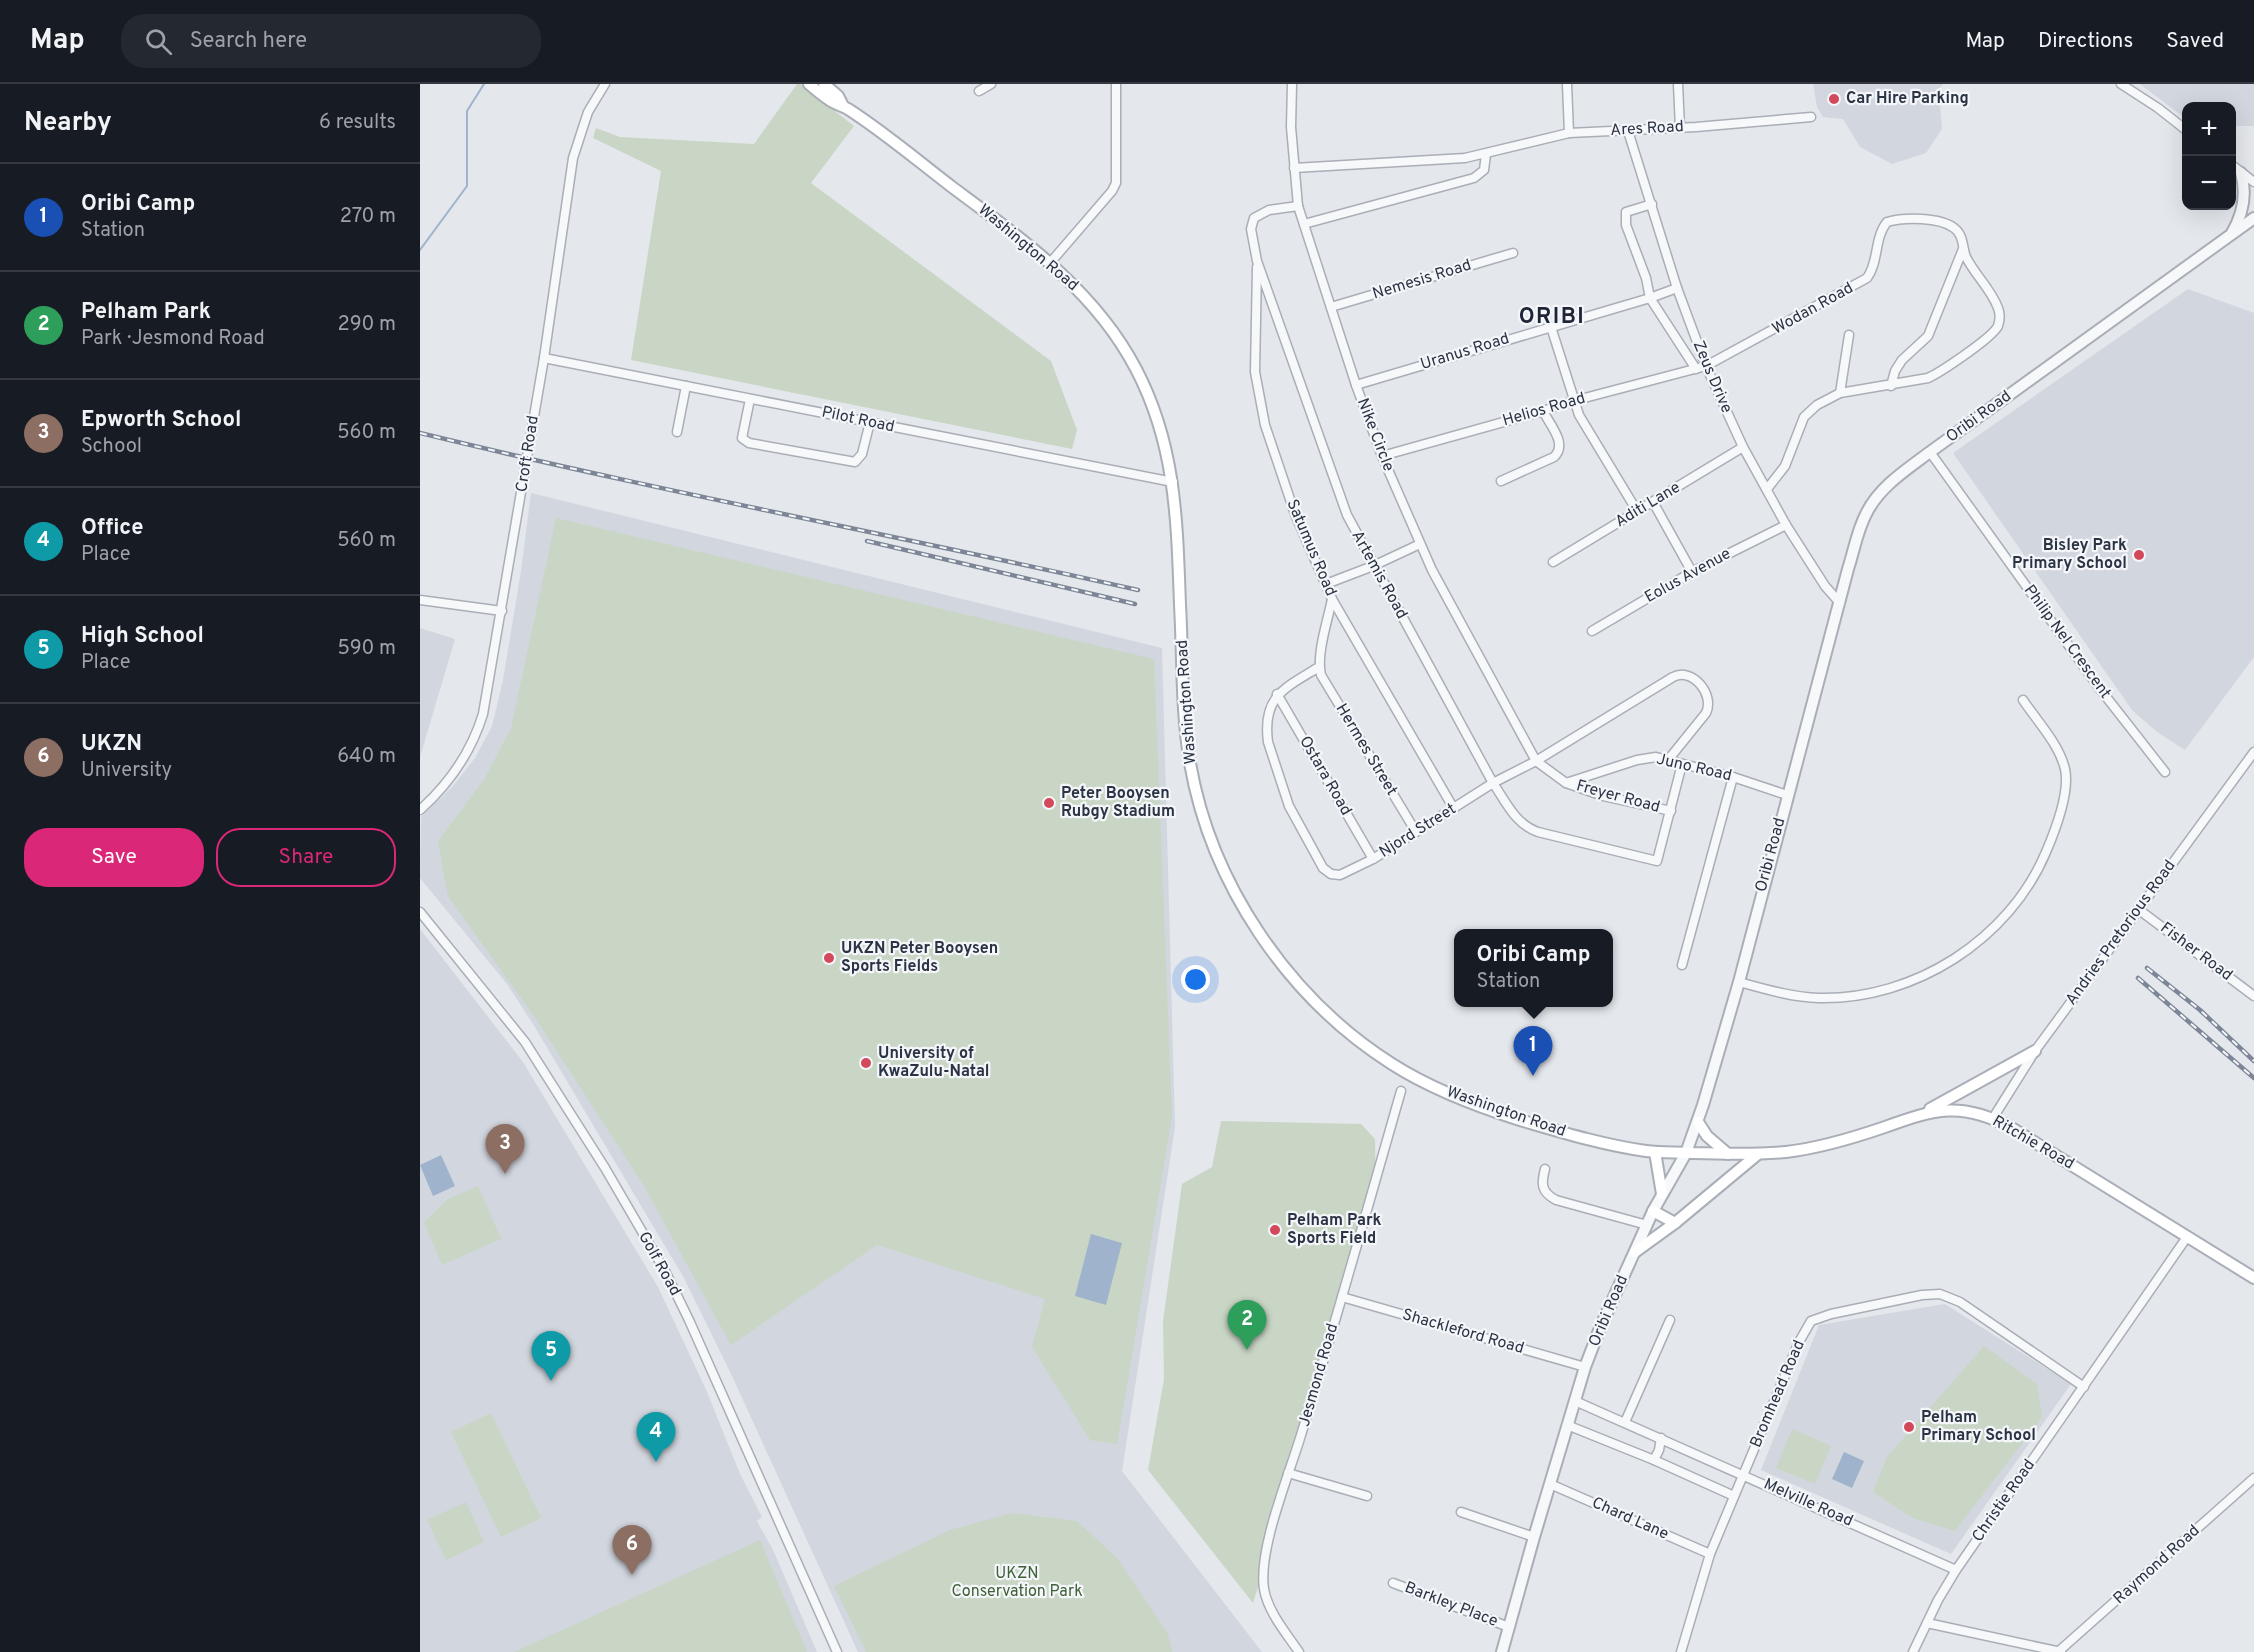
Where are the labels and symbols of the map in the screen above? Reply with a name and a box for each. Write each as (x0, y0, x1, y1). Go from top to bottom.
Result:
place label: Car Hire Parking (1846, 89, 1969, 109)
marker: Car Hire Parking (1827, 92, 1841, 106)
street label: Ares Road (1610, 117, 1684, 141)
street label: Washington Road (974, 200, 1082, 296)
street label: Nemesis Road (1370, 255, 1474, 305)
street label: Wodan Road (1769, 279, 1857, 339)
district label: ORIBI (1519, 304, 1585, 331)
street label: Uranus Road (1418, 329, 1512, 375)
street label: Zeus Drive (1688, 338, 1736, 416)
street label: Oribi Road (1942, 387, 2016, 447)
street label: Helios Road (1500, 389, 1588, 431)
street label: Nike Circle (1352, 396, 1398, 474)
street label: Pilot Road (820, 403, 896, 437)
street label: Croft Road (512, 414, 544, 494)
street label: Aditi Lane (1612, 478, 1684, 532)
street label: Satumus Road (1282, 496, 1340, 600)
street label: Artemis Road (1347, 527, 1411, 623)
place label: Bisley Park Primary School (2012, 536, 2127, 574)
street label: Eolus Avenue (1641, 544, 1735, 608)
marker: Bisley Park Primary School (2132, 548, 2146, 562)
street label: Philip Nel Crescent (2019, 581, 2115, 703)
street label: Washington Road (1173, 639, 1201, 765)
street label: Hermes Street (1331, 700, 1401, 800)
street label: Ostara Road (1294, 733, 1356, 819)
street label: Juno Road (1654, 750, 1734, 786)
street label: Freyer Road (1574, 776, 1662, 818)
place label: Peter Booysen Rubgy Stadium (1061, 784, 1175, 822)
marker: Peter Booysen Rubgy Stadium (1042, 796, 1056, 810)
street label: Njord Street (1376, 800, 1460, 862)
street label: Oribi Road (1752, 816, 1790, 894)
street label: Andries Pretorious Road (2062, 857, 2180, 1009)
street label: Fisher Road (2156, 918, 2236, 986)
place label: UKZN Peter Booysen Sports Fields (841, 939, 998, 977)
marker: UKZN Peter Booysen Sports Fields (822, 951, 836, 965)
your location (1181, 965, 1210, 994)
pin: 1 (1514, 1026, 1552, 1076)
place label: University of KwaZulu-Natal (878, 1044, 989, 1082)
marker: University of KwaZulu-Natal (859, 1056, 873, 1070)
street label: Washington Road (1444, 1082, 1568, 1142)
street label: Ritchie Road (1989, 1112, 2077, 1174)
pin: 3 (486, 1124, 524, 1174)
place label: Pelham Park Sports Field (1287, 1211, 1382, 1249)
marker: Pelham Park Sports Field (1268, 1223, 1282, 1237)
street label: Golf Road (633, 1228, 685, 1300)
street label: Oribi Road (1585, 1272, 1633, 1350)
pin: 2 (1228, 1300, 1266, 1350)
street label: Shackleford Road (1400, 1305, 1526, 1359)
street label: Jesmond Road (1295, 1321, 1343, 1429)
pin: 5 (532, 1332, 570, 1381)
street label: Bromhead Road (1746, 1337, 1810, 1451)
place label: Pelham Primary School (1921, 1408, 2036, 1446)
pin: 4 (636, 1412, 676, 1462)
marker: Pelham Primary School (1902, 1420, 1916, 1434)
street label: Christie Road (1968, 1456, 2040, 1546)
street label: Melville Road (1760, 1474, 1856, 1532)
street label: Chard Lane (1588, 1493, 1672, 1545)
street label: Raymond Road (2110, 1521, 2204, 1609)
pin: 6 (612, 1526, 652, 1575)
park label: UKZN Conservation Park (951, 1564, 1083, 1602)
street label: Barkley Place (1402, 1578, 1500, 1632)

